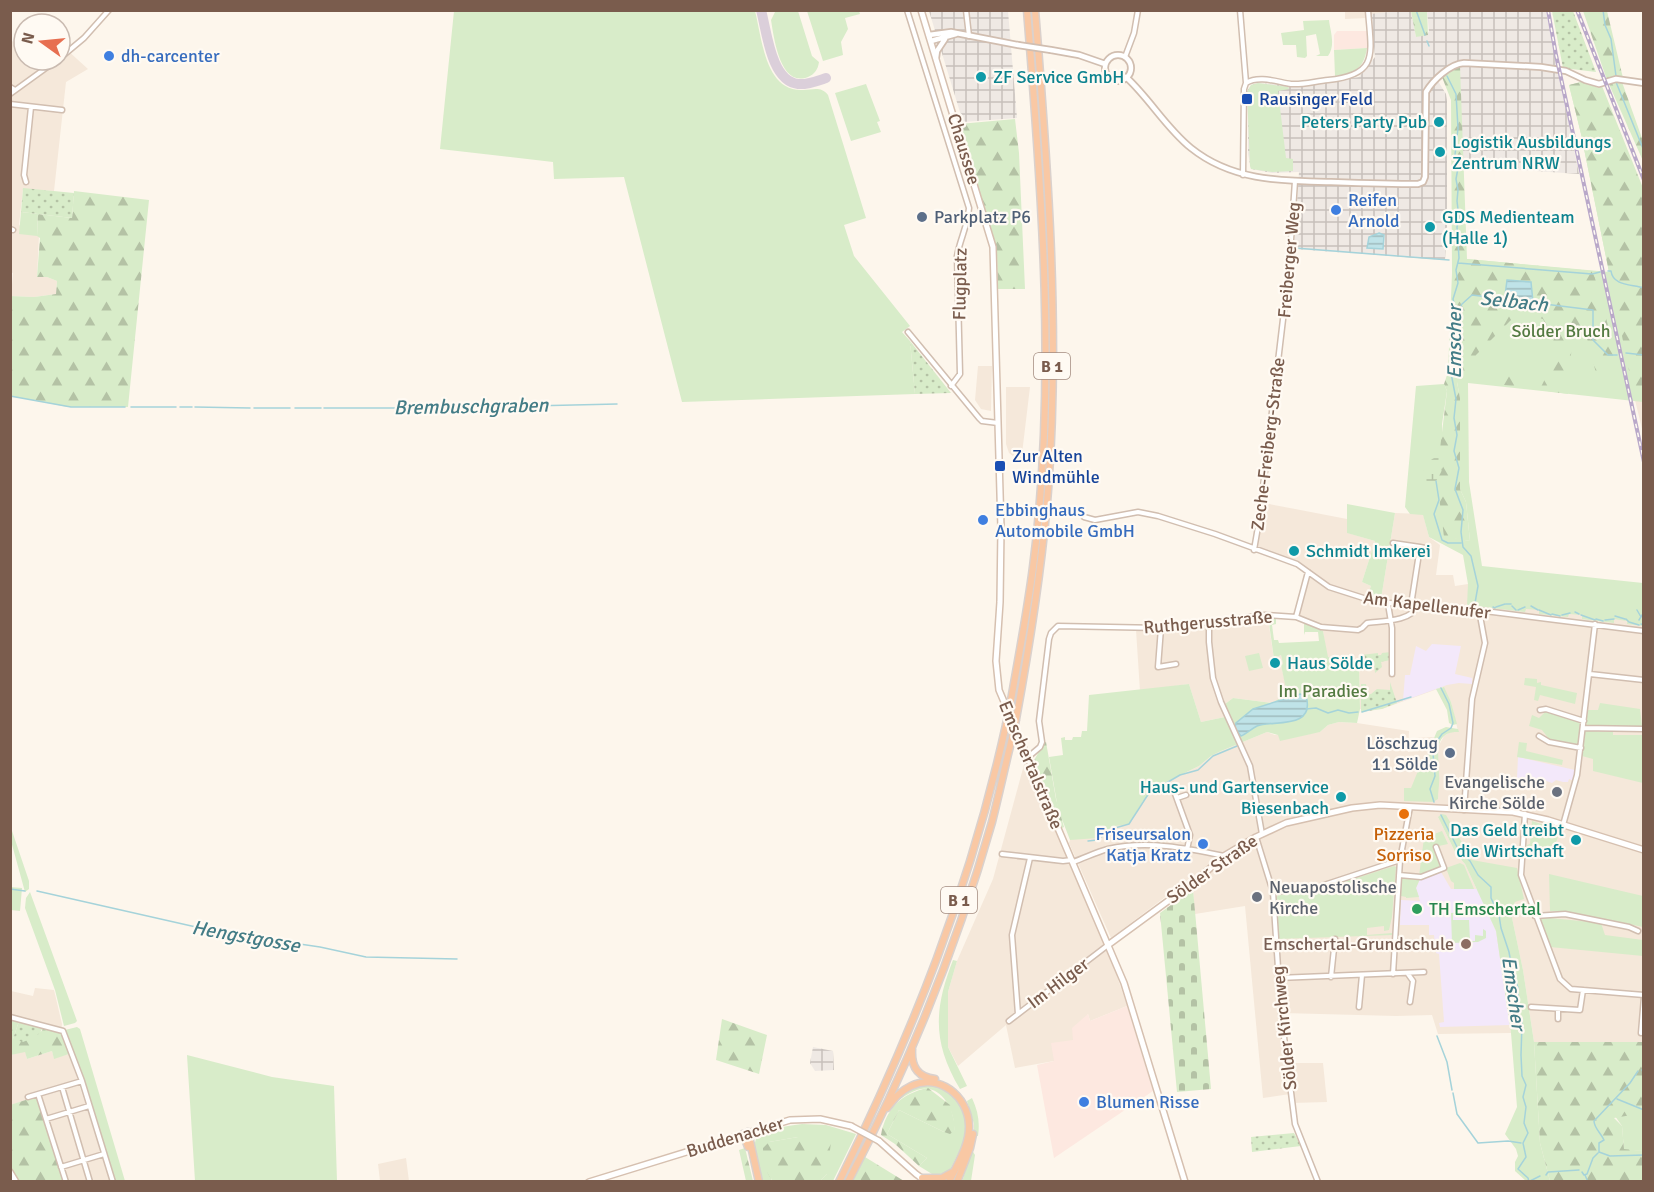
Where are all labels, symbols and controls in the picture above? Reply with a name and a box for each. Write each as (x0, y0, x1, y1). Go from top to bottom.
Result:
north arrow (12, 12, 72, 72)
text: N (17, 30, 40, 46)
place label: dh-carcenter (121, 45, 220, 67)
marker: dh-carcenter (102, 49, 116, 63)
place label: ZF Service GmbH (993, 66, 1124, 88)
marker: ZF Service GmbH (974, 70, 988, 84)
place label: Rausinger Feld (1259, 88, 1373, 110)
marker: Rausinger Feld (1240, 92, 1254, 106)
street label: Chaussee (943, 111, 985, 187)
place label: Peters Party Pub (1301, 111, 1427, 133)
marker: Peters Party Pub (1432, 115, 1446, 129)
place label: Logistik Ausbildungs Zentrum NRW (1452, 131, 1612, 174)
marker: Logistik Ausbildungs Zentrum NRW (1433, 145, 1447, 159)
place label: Reifen Arnold (1348, 189, 1400, 232)
street label: Freiberger Weg (1273, 201, 1305, 319)
marker: Reifen Arnold (1329, 203, 1343, 217)
place label: Parkplatz P6 (934, 206, 1031, 228)
place label: GDS Medienteam (Halle 1) (1442, 206, 1575, 249)
marker: Parkplatz P6 (915, 210, 929, 224)
marker: GDS Medienteam (Halle 1) (1423, 220, 1437, 234)
street label: Flugplatz (948, 248, 972, 320)
water label: Selbach (1479, 286, 1550, 318)
water label: Emscher (1442, 303, 1467, 379)
park label: Sölder Bruch (1511, 320, 1611, 342)
road number: B 1 (1034, 353, 1070, 379)
street label: Zeche-Freiberg-Straße (1246, 356, 1290, 532)
water label: Brembuschgraben (393, 393, 550, 420)
place label: Zur Alten Windmühle (1012, 445, 1100, 488)
marker: Zur Alten Windmühle (993, 459, 1007, 473)
place label: Ebbinghaus Automobile GmbH (995, 499, 1135, 542)
marker: Ebbinghaus Automobile GmbH (976, 513, 990, 527)
place label: Schmidt Imkerei (1306, 540, 1431, 562)
marker: Schmidt Imkerei (1287, 544, 1301, 558)
street label: Am Kapellenufer (1362, 586, 1492, 624)
street label: Ruthgerusstraße (1143, 605, 1273, 639)
place label: Haus Sölde (1287, 652, 1373, 674)
marker: Haus Sölde (1268, 656, 1282, 670)
park label: Im Paradies (1278, 680, 1368, 702)
street label: Emschertalstraße (994, 697, 1068, 833)
place label: Löschzug 11 Sölde (1366, 732, 1438, 775)
marker: Löschzug 11 Sölde (1443, 746, 1457, 760)
place label: Evangelische Kirche Sölde (1444, 771, 1545, 814)
place label: Haus- und Gartenservice Biesenbach (1140, 776, 1329, 819)
marker: Evangelische Kirche Sölde (1550, 785, 1564, 799)
marker: Haus- und Gartenservice Biesenbach (1334, 790, 1348, 804)
marker: Pizzeria Sorriso (1397, 807, 1411, 821)
place label: Das Geld treibt die Wirtschaft (1450, 819, 1564, 862)
place label: Friseursalon Katja Kratz (1096, 823, 1191, 866)
place label: Pizzeria Sorriso (1374, 823, 1434, 866)
street label: Sölder Straße (1162, 830, 1262, 908)
marker: Das Geld treibt die Wirtschaft (1569, 833, 1583, 847)
marker: Friseursalon Katja Kratz (1196, 837, 1210, 851)
place label: Neuapostolische Kirche (1269, 876, 1397, 919)
road number: B 1 (941, 887, 977, 913)
marker: Neuapostolische Kirche (1250, 890, 1264, 904)
place label: TH Emschertal (1429, 898, 1541, 920)
marker: TH Emschertal (1410, 902, 1424, 916)
water label: Hengstgosse (190, 915, 303, 958)
place label: Emschertal-Grundschule (1263, 933, 1454, 955)
marker: Emschertal-Grundschule (1459, 937, 1473, 951)
street label: Im Hilger (1023, 953, 1093, 1013)
water label: Emscher (1496, 955, 1531, 1034)
street label: Sölder Kirchweg (1267, 965, 1301, 1091)
place label: Blumen Risse (1096, 1091, 1199, 1113)
marker: Blumen Risse (1077, 1095, 1091, 1109)
street label: Buddenacker (684, 1112, 787, 1162)

